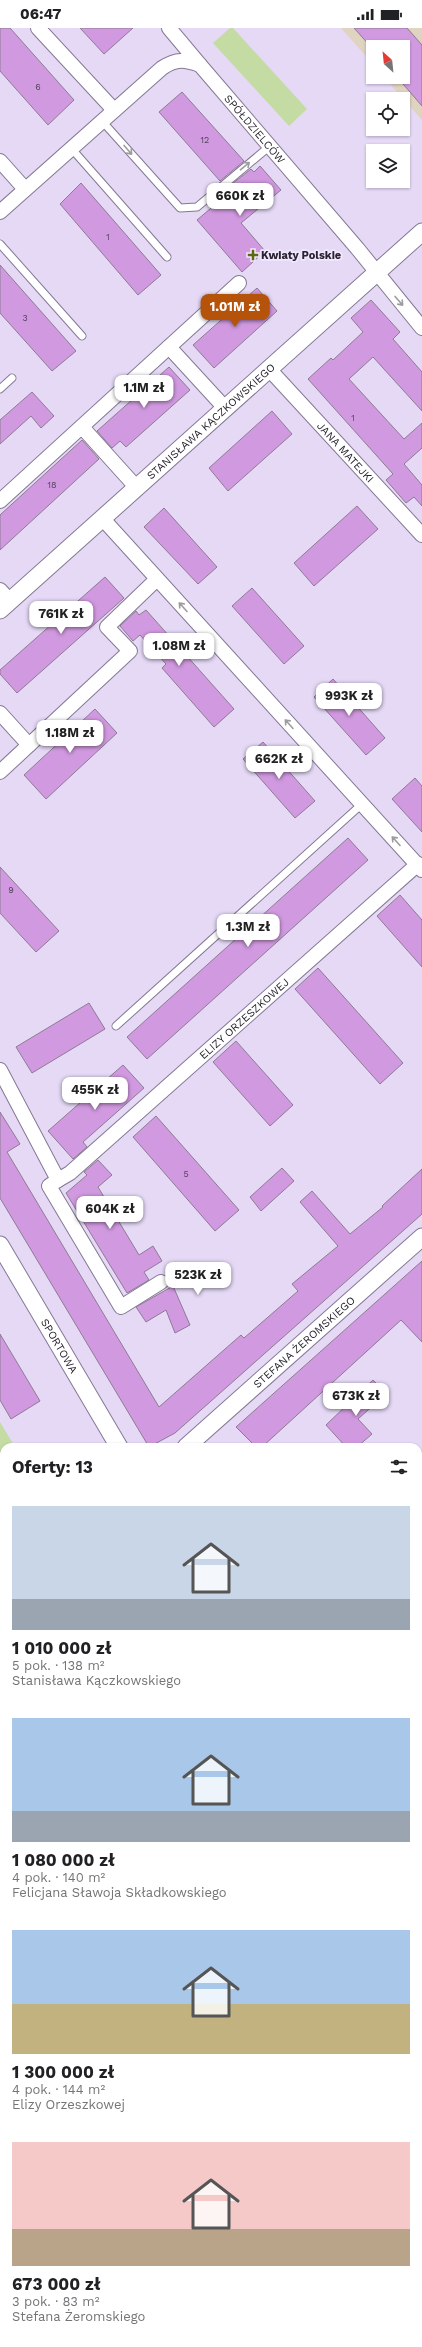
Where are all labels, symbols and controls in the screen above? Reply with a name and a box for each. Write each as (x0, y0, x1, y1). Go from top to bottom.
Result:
text: 06:47 (20, 5, 62, 23)
north arrow (366, 40, 410, 84)
map controls (366, 40, 410, 188)
house number: 6 (35, 82, 41, 92)
street label: SPÓŁDZIELCÓW (221, 92, 288, 167)
button: locate (366, 92, 410, 136)
house number: 12 (201, 135, 209, 145)
one-way arrow (124, 144, 133, 155)
button: layers (366, 144, 410, 188)
one-way arrow (240, 162, 251, 171)
pin: 660K zł (203, 183, 277, 217)
text: 660K zł (216, 188, 264, 203)
house number: 1 (106, 232, 110, 242)
place label: Kwiaty Polskie (261, 249, 341, 262)
marker: Kwiaty Polskie (248, 250, 258, 260)
pin: 1.01M zł (194, 294, 276, 328)
one-way arrow (394, 296, 403, 307)
text: 1.01M zł (210, 299, 260, 314)
house number: 3 (22, 313, 28, 323)
street label: STANISŁAWA KĄCZKOWSKIEGO (144, 361, 278, 482)
pin: 1.1M zł (107, 375, 181, 409)
text: 1.1M zł (123, 380, 165, 395)
house number: 1 (351, 413, 355, 423)
street label: JANA MATEJKI (314, 419, 376, 485)
house number: 18 (47, 480, 57, 490)
pin: 761K zł (24, 601, 98, 635)
one-way arrow (178, 602, 188, 612)
text: 761K zł (38, 606, 84, 621)
pin: 1.08M zł (138, 633, 220, 667)
text: 1.08M zł (152, 638, 206, 653)
pin: 993K zł (312, 683, 386, 717)
text: 993K zł (325, 688, 373, 703)
one-way arrow (285, 719, 294, 729)
pin: 1.18M zł (29, 720, 111, 754)
text: 1.18M zł (45, 725, 95, 740)
pin: 662K zł (242, 746, 316, 780)
text: 662K zł (255, 751, 303, 766)
one-way arrow (391, 836, 400, 846)
house number: 9 (8, 885, 14, 895)
pin: 1.3M zł (211, 914, 285, 948)
text: 1.3M zł (226, 919, 270, 934)
street label: ELIZY ORZESZKOWEJ (197, 976, 292, 1062)
pin: 455K zł (58, 1077, 132, 1111)
text: 455K zł (71, 1082, 119, 1097)
house number: 5 (183, 1169, 189, 1179)
pin: 604K zł (73, 1196, 147, 1230)
text: 604K zł (85, 1201, 135, 1216)
pin: 523K zł (161, 1262, 235, 1296)
text: 523K zł (174, 1267, 222, 1282)
street label: STEFANA ŻEROMSKIEGO (251, 1294, 358, 1391)
street label: SPORTOWA (38, 1316, 80, 1376)
pin: 673K zł (319, 1383, 393, 1417)
text: 673K zł (332, 1388, 380, 1403)
icon: filters (388, 1456, 410, 1478)
text: Oferty: 13 (12, 1457, 93, 1477)
icon: home (175, 1532, 247, 1604)
text: 1 010 000 zł (12, 1638, 112, 1658)
text: 5 pok. · 138 m² (12, 1658, 105, 1673)
text: Stanisława Kączkowskiego (12, 1673, 181, 1688)
icon: home (175, 1744, 247, 1816)
text: 1 080 000 zł (12, 1850, 115, 1870)
text: 4 pok. · 140 m² (12, 1870, 105, 1885)
text: Felicjana Sławoja Składkowskiego (12, 1885, 227, 1900)
icon: home (175, 1956, 247, 2028)
text: 1 300 000 zł (12, 2062, 114, 2082)
text: 4 pok. · 144 m² (12, 2082, 105, 2097)
text: Elizy Orzeszkowej (12, 2097, 125, 2112)
icon: home (175, 2168, 247, 2240)
text: 673 000 zł (12, 2274, 101, 2294)
text: 3 pok. · 83 m² (12, 2294, 100, 2309)
text: Stefana Żeromskiego (12, 2309, 145, 2324)

